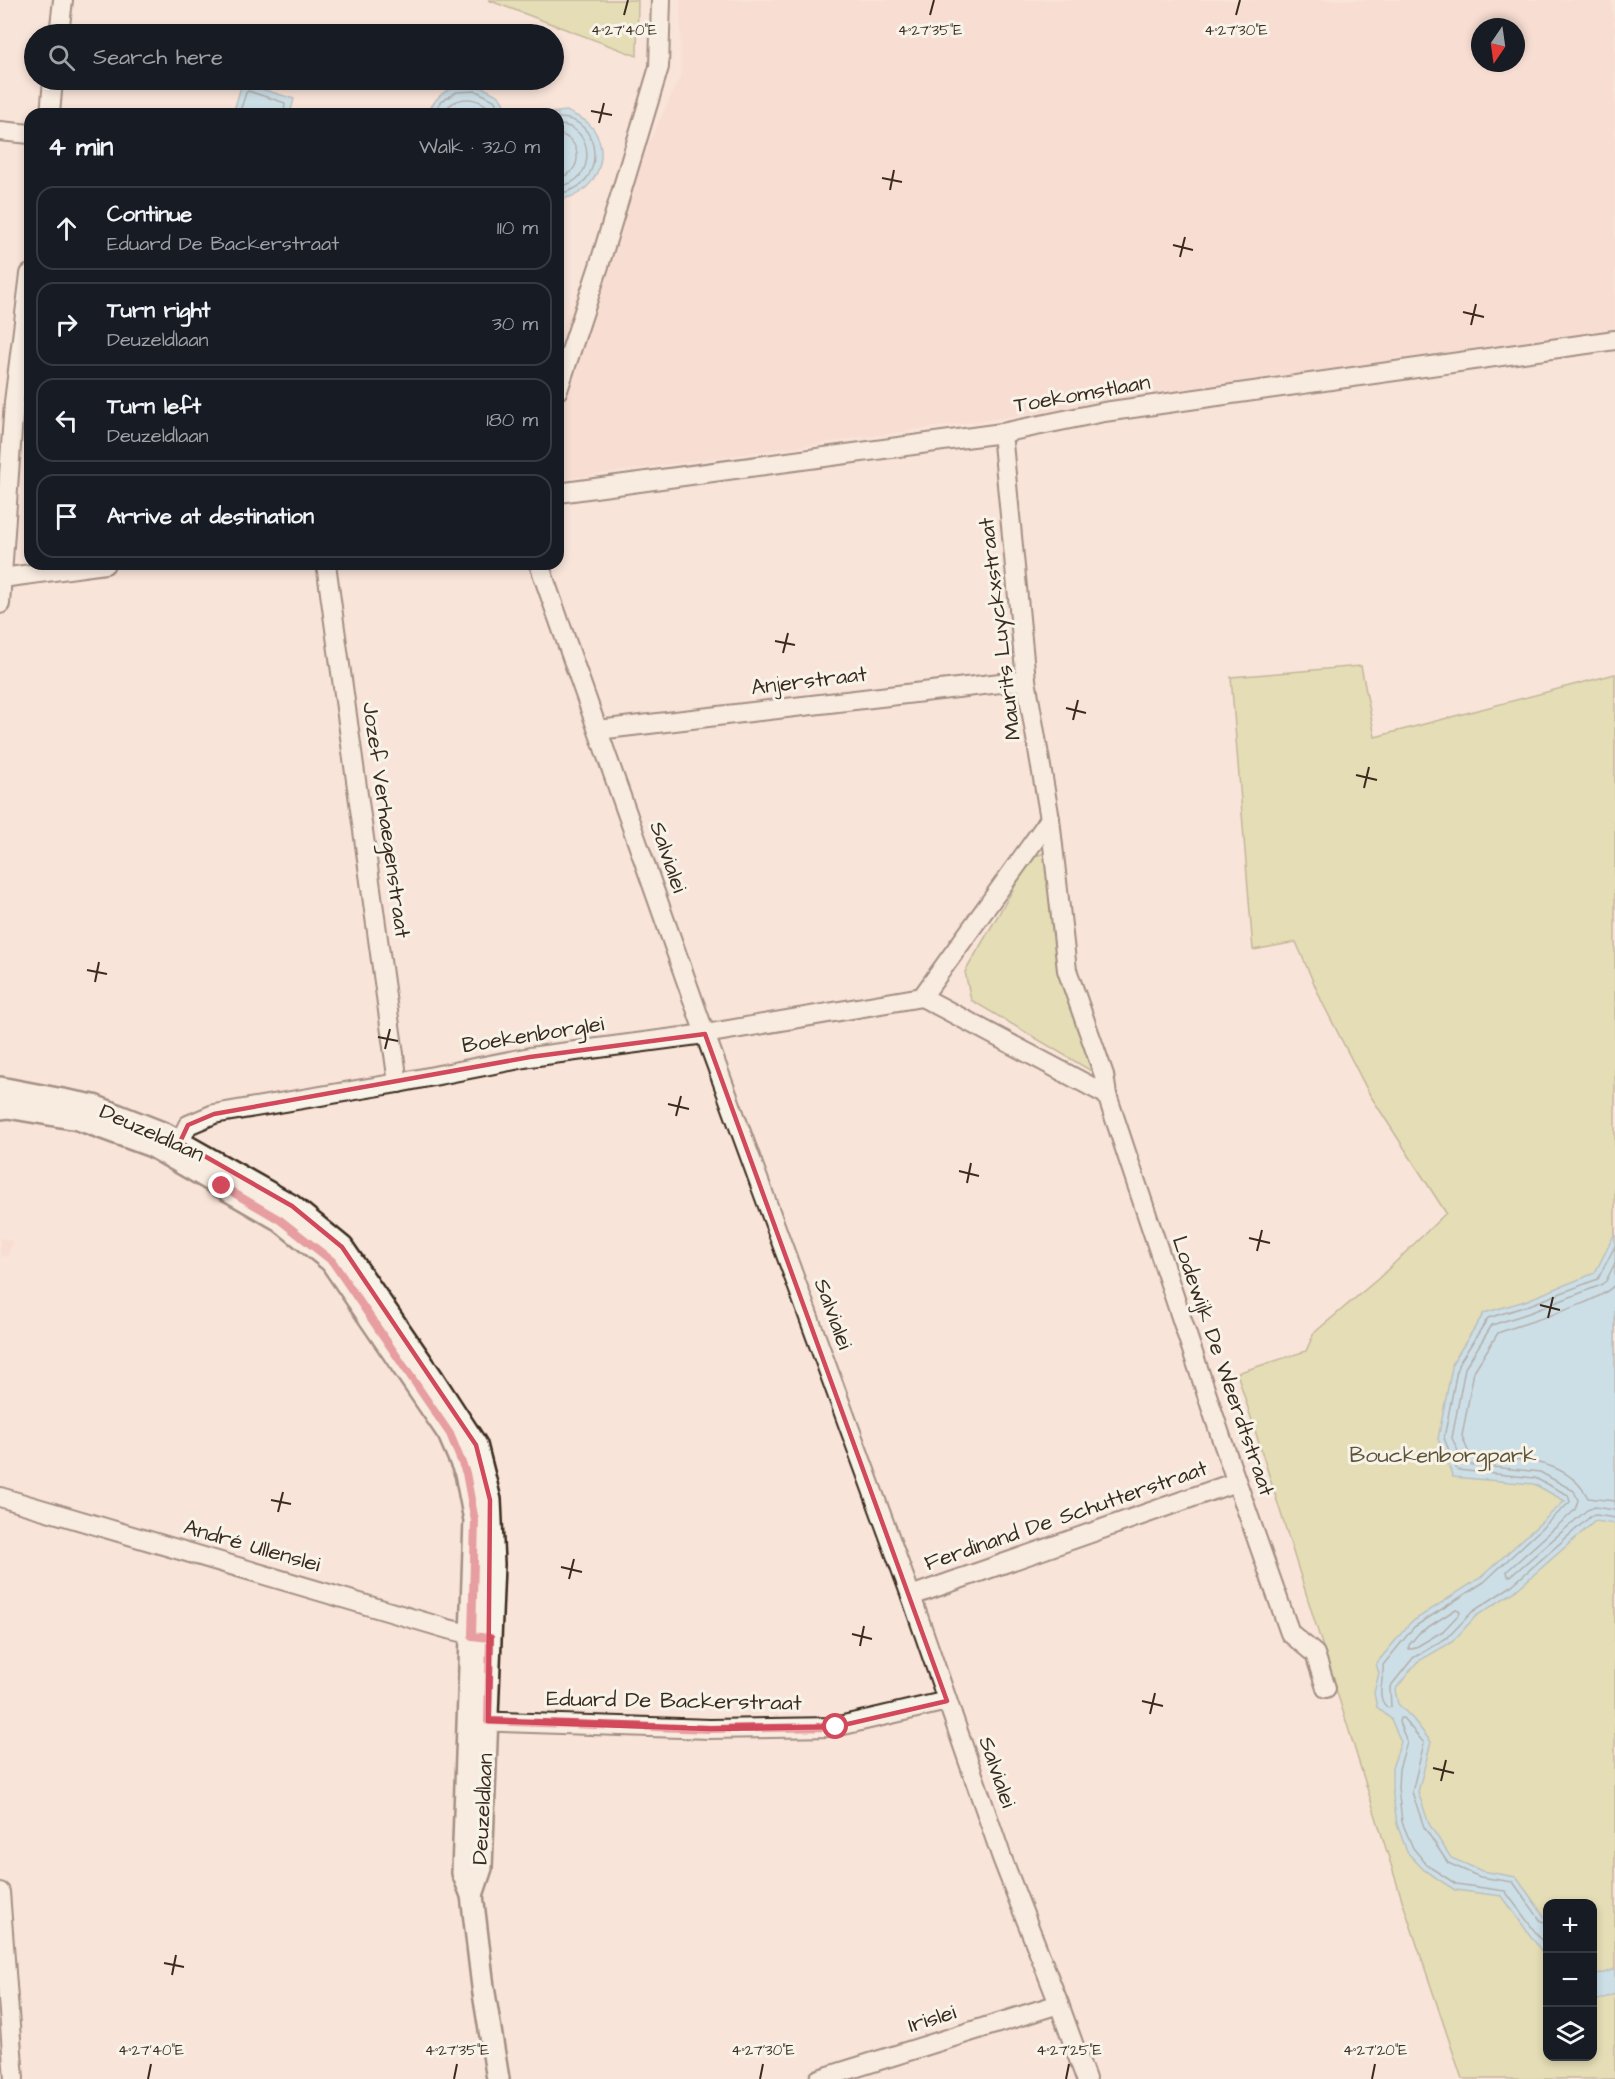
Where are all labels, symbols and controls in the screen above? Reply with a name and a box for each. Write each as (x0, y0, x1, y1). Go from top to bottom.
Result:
north arrow (1471, 18, 1525, 72)
text: 4°27'40"E (591, 20, 657, 41)
text: 4°27'35"E (898, 20, 962, 41)
text: 4°27'30"E (1204, 20, 1268, 41)
search box (24, 24, 564, 90)
icon: search (45, 41, 78, 74)
text: Search here (93, 42, 223, 73)
text: 4 min (48, 129, 113, 165)
text: Walk · 320 m (419, 133, 540, 161)
text: Continue (107, 199, 192, 230)
icon: ahead (50, 212, 83, 245)
text: 110 m (497, 214, 538, 242)
text: Eduard De Backerstraat (107, 230, 339, 258)
text: Turn right (107, 295, 210, 326)
icon: right (50, 308, 83, 341)
text: 30 m (492, 310, 538, 338)
text: Deuzeldlaan (107, 326, 209, 354)
street label: Toekomstlaan (1011, 367, 1153, 421)
text: Turn left (107, 391, 201, 422)
icon: left (50, 404, 83, 437)
text: 180 m (486, 406, 538, 434)
text: Deuzeldlaan (107, 422, 209, 450)
icon: arrive (50, 500, 83, 533)
text: Arrive at destination (107, 501, 314, 532)
street label: Maurits Luyckxstraat (971, 516, 1030, 742)
street label: Anjerstraat (749, 659, 869, 703)
street label: Jozef Verhaegenstraat (353, 700, 418, 940)
street label: Salvialei (641, 817, 695, 897)
street label: Boekenborglei (460, 1008, 606, 1063)
street label: Deuzeldlaan (95, 1096, 209, 1170)
route end (208, 1172, 234, 1198)
street label: Lodewijk De Weerdtstraat (1164, 1232, 1282, 1500)
street label: Salvialei (806, 1274, 860, 1354)
park label: Bouckenborgpark (1350, 1440, 1537, 1472)
street label: Ferdinand De Schutterstraat (920, 1453, 1212, 1579)
street label: André Ullenslei (180, 1512, 324, 1580)
street label: Eduard De Backerstraat (546, 1683, 802, 1719)
route start (822, 1713, 848, 1739)
street label: Salvialei (970, 1732, 1024, 1812)
street label: Deuzeldlaan (465, 1752, 501, 1866)
map controls (1543, 1899, 1597, 2061)
button: + (1543, 1899, 1597, 1953)
button: − (1543, 1953, 1597, 2007)
street label: Irislei (904, 1997, 960, 2041)
button: layers (1543, 2007, 1597, 2061)
text: 4°27'40"E (118, 2040, 184, 2061)
text: 4°27'35"E (425, 2040, 489, 2061)
text: 4°27'30"E (731, 2040, 795, 2061)
text: 4°27'25"E (1036, 2040, 1102, 2061)
text: 4°27'20"E (1343, 2040, 1407, 2061)

